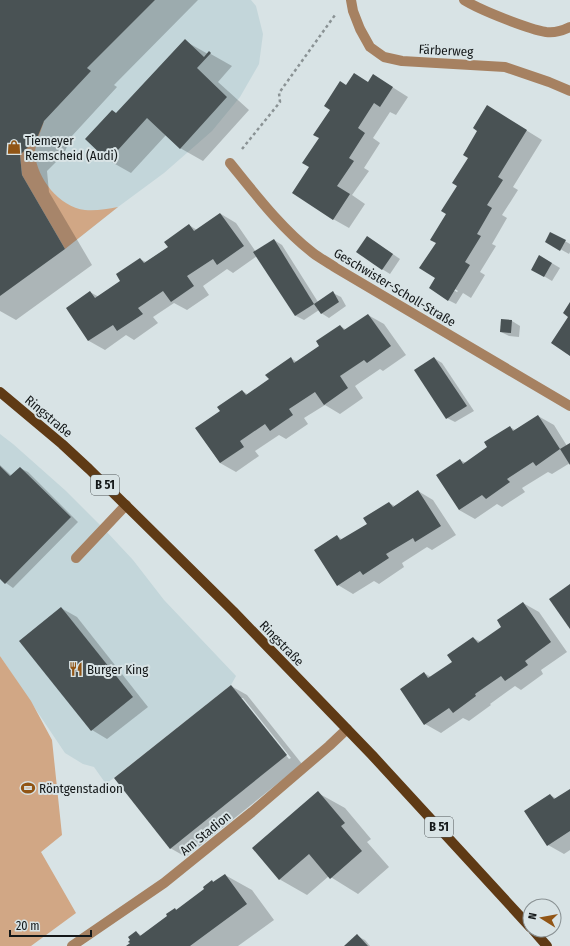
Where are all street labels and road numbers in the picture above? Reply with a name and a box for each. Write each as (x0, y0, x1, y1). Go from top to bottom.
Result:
street label: Färberweg (418, 42, 475, 59)
street label: Geschwister-Scholl-Straße (331, 245, 458, 330)
street label: Ringstraße (22, 392, 75, 440)
road number: B 51 (91, 475, 119, 495)
street label: Ringstraße (256, 618, 307, 669)
street label: Am Stadion (177, 808, 234, 858)
road number: B 51 (425, 817, 453, 837)

